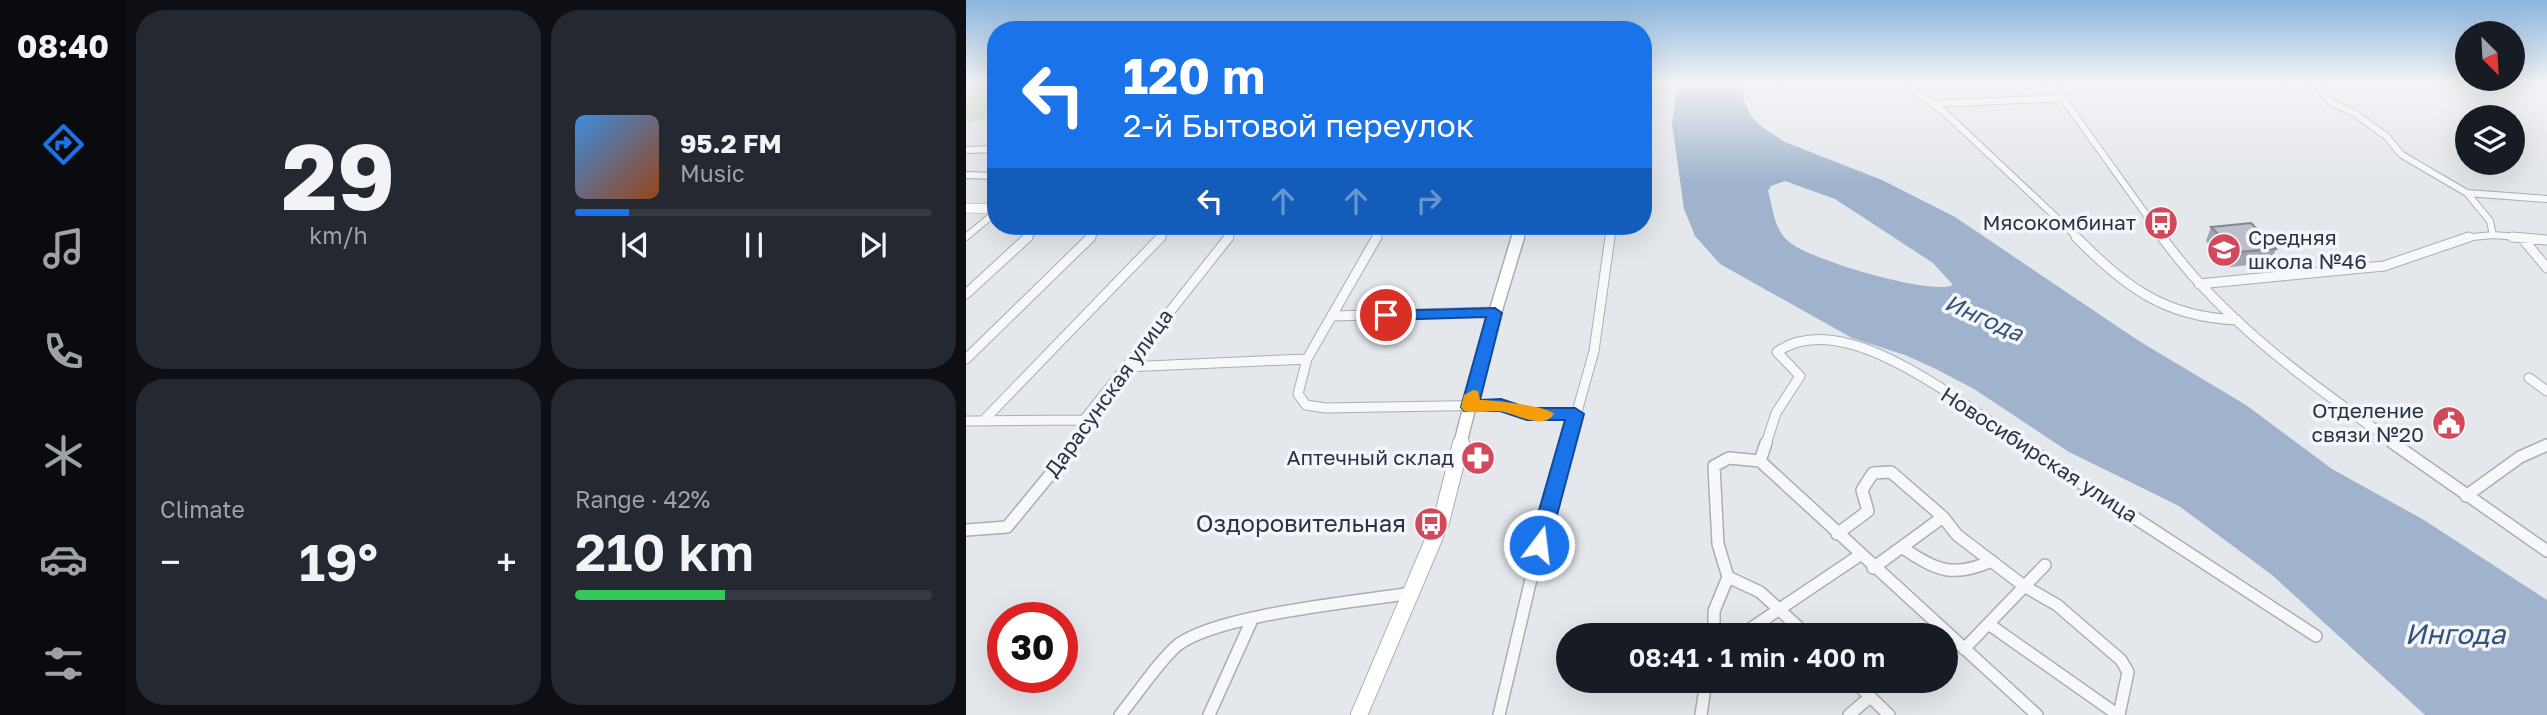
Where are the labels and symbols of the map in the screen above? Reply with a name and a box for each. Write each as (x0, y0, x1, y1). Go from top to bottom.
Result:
north arrow (2455, 21, 2525, 91)
bus stop icon: Мясокомбинат (2142, 204, 2180, 242)
place label: Мясокомбинат (1982, 209, 2136, 235)
place label: Средняя школа №46 (2248, 224, 2367, 274)
school or university icon: Средняя школа №46 (2205, 231, 2243, 269)
pin (1356, 285, 1416, 345)
water label: Ингода (1941, 288, 2029, 347)
street label: Дарасунская улица (1038, 303, 1178, 482)
street label: Новосибирская улица (1936, 381, 2143, 528)
place label: Отделение связи №20 (2311, 397, 2424, 447)
public building icon: Отделение связи №20 (2430, 404, 2468, 442)
pharmacy icon: Аптечный склад (1459, 439, 1497, 477)
place label: Аптечный склад (1286, 444, 1454, 470)
bus stop icon: Оздоровительная (1412, 505, 1450, 543)
place label: Оздоровительная (1196, 508, 1406, 537)
position arrow (1502, 508, 1576, 582)
speed limit sign: 30 (987, 602, 1078, 693)
water label: Ингода (2405, 617, 2506, 650)

